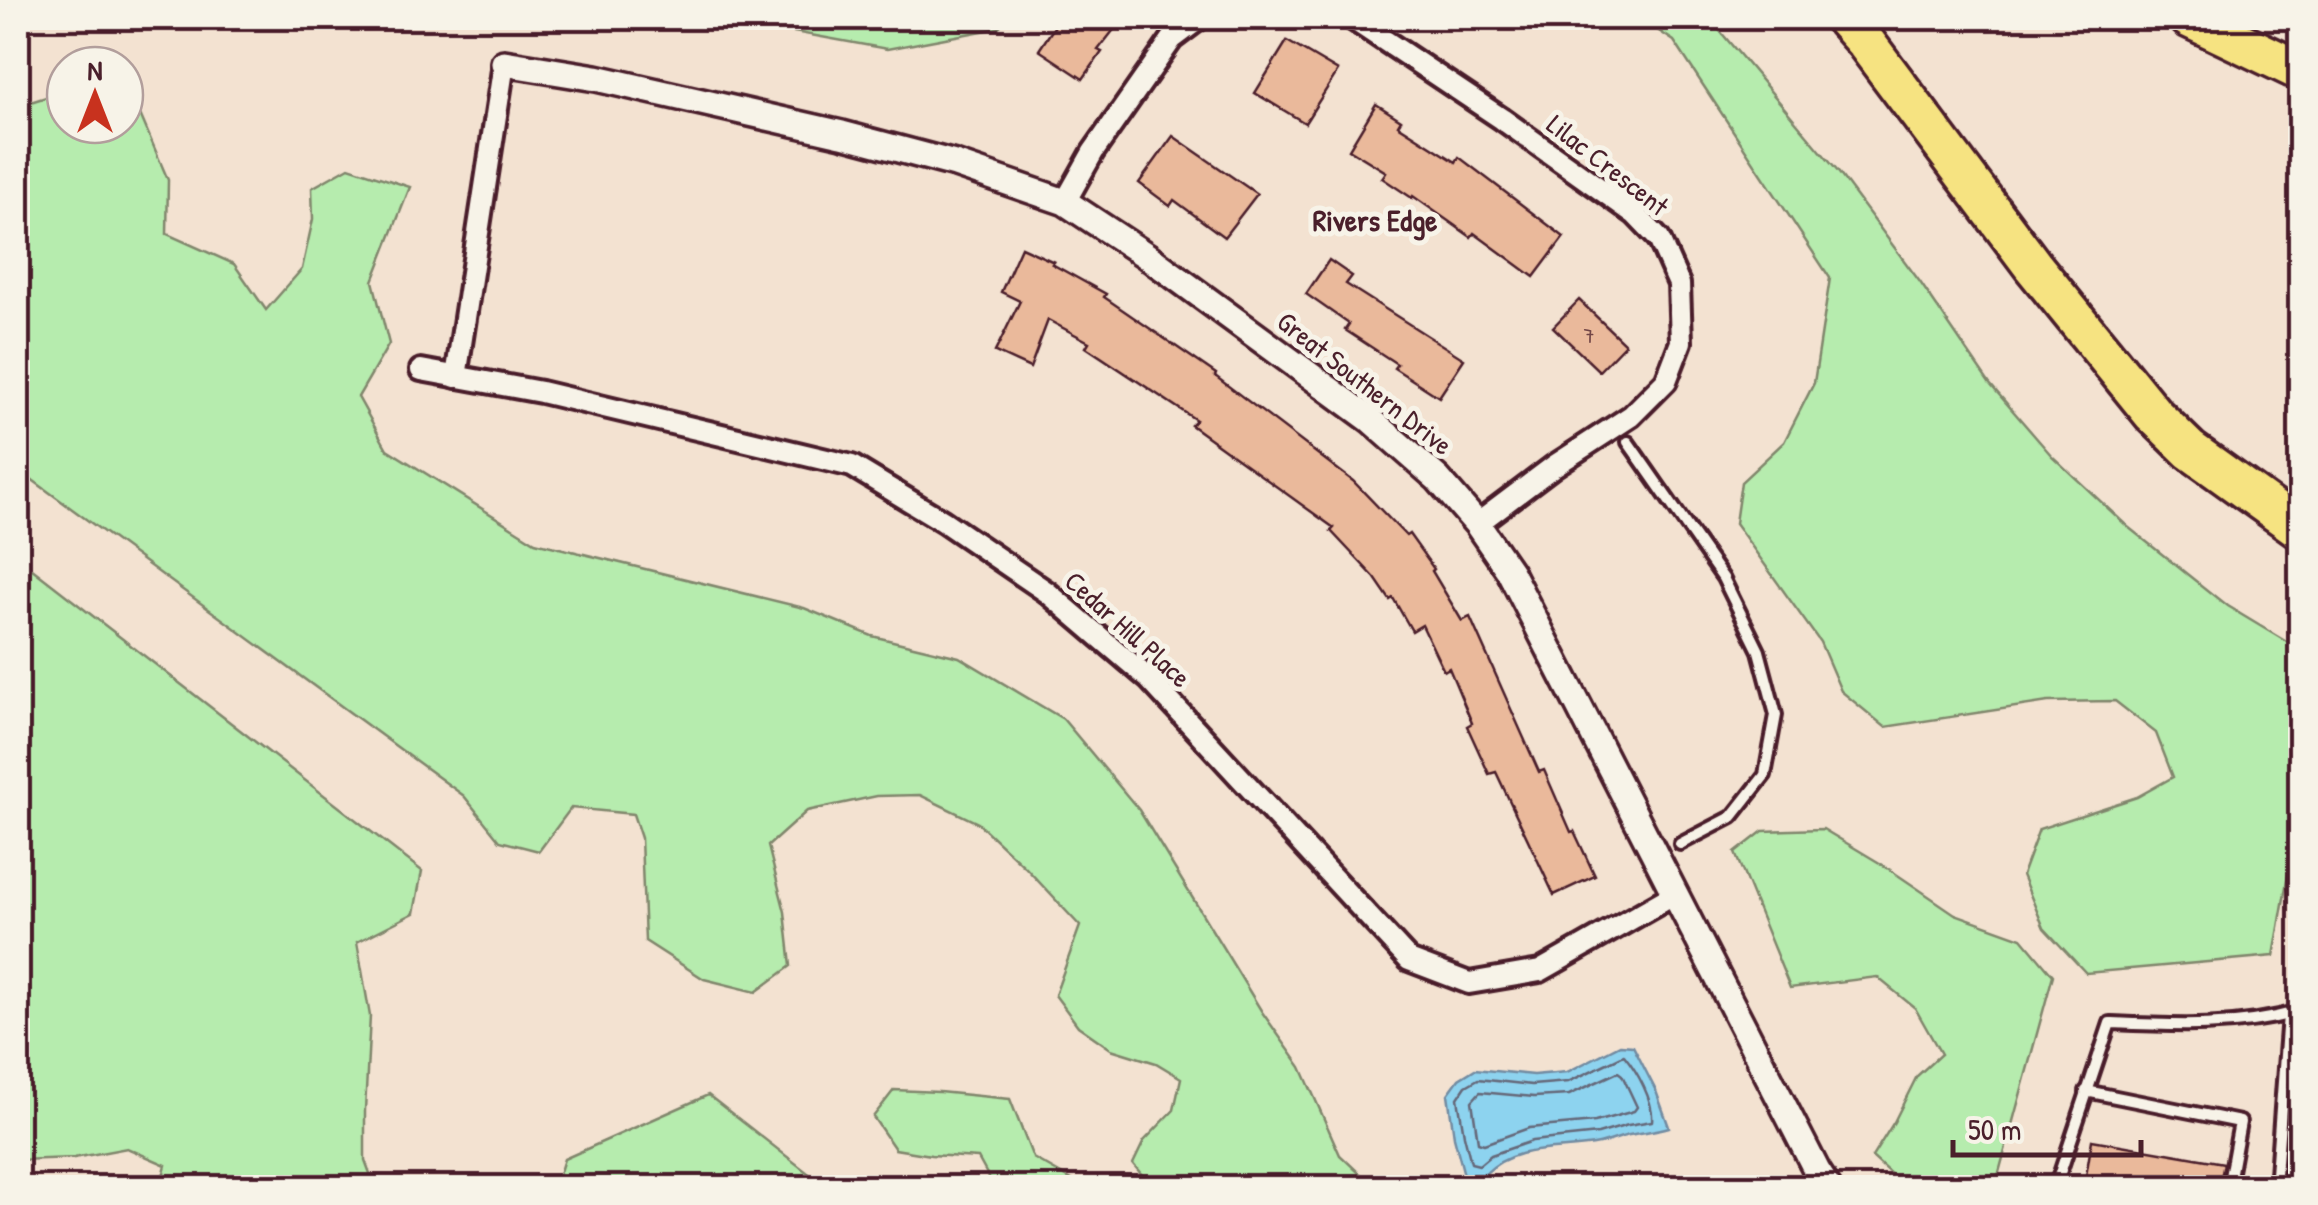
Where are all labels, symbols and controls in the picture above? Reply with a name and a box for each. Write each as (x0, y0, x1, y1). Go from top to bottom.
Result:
north arrow (45, 45, 145, 145)
text: N (88, 51, 103, 89)
street label: Lilac Crescent (1539, 105, 1677, 225)
district label: Rivers Edge (1313, 200, 1437, 241)
street label: Great Southern Drive (1269, 303, 1461, 463)
house number: 7 (1584, 320, 1594, 350)
street label: Cedar Hill Place (1057, 562, 1199, 696)
scale bar (1953, 1095, 2140, 1157)
text: 50 m (1968, 1109, 2021, 1149)

